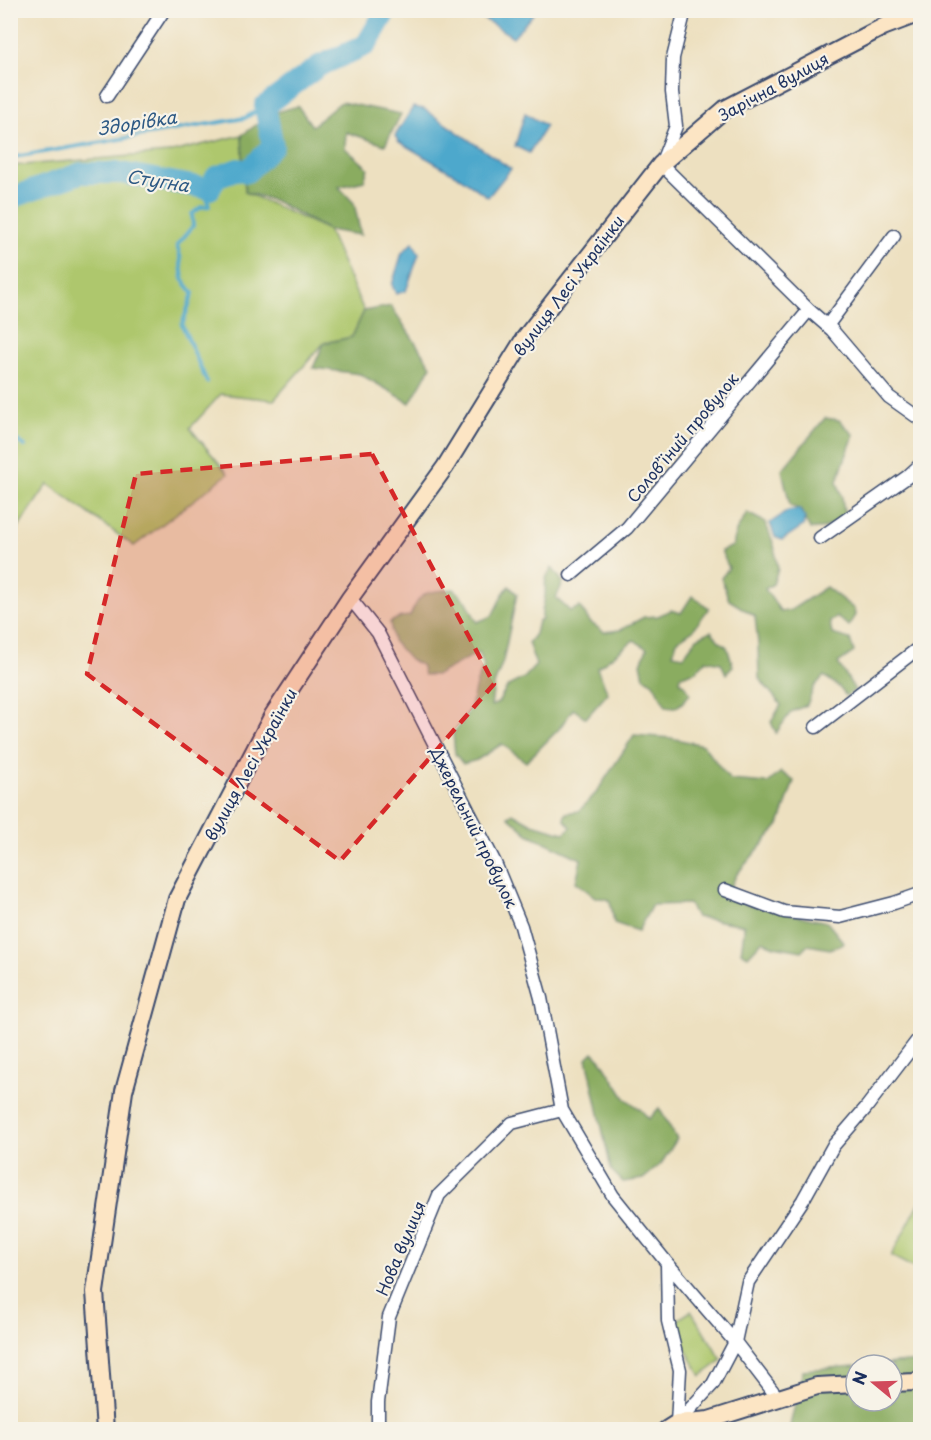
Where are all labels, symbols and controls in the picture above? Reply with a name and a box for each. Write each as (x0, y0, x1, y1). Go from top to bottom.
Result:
street label: Зарічна вулиця (713, 46, 833, 126)
water label: Здорівка (96, 102, 179, 142)
water label: Стугна (125, 162, 192, 198)
street label: вулиця Лесі Українки (507, 209, 629, 361)
street label: Соловʼїний провулок (620, 366, 744, 507)
street label: вулиця Лесі Українки (198, 683, 302, 845)
street label: Джерельний провулок (425, 741, 525, 912)
street label: Нова вулиця (369, 1197, 431, 1299)
north arrow (844, 1353, 904, 1413)
text: N (845, 1368, 872, 1388)

